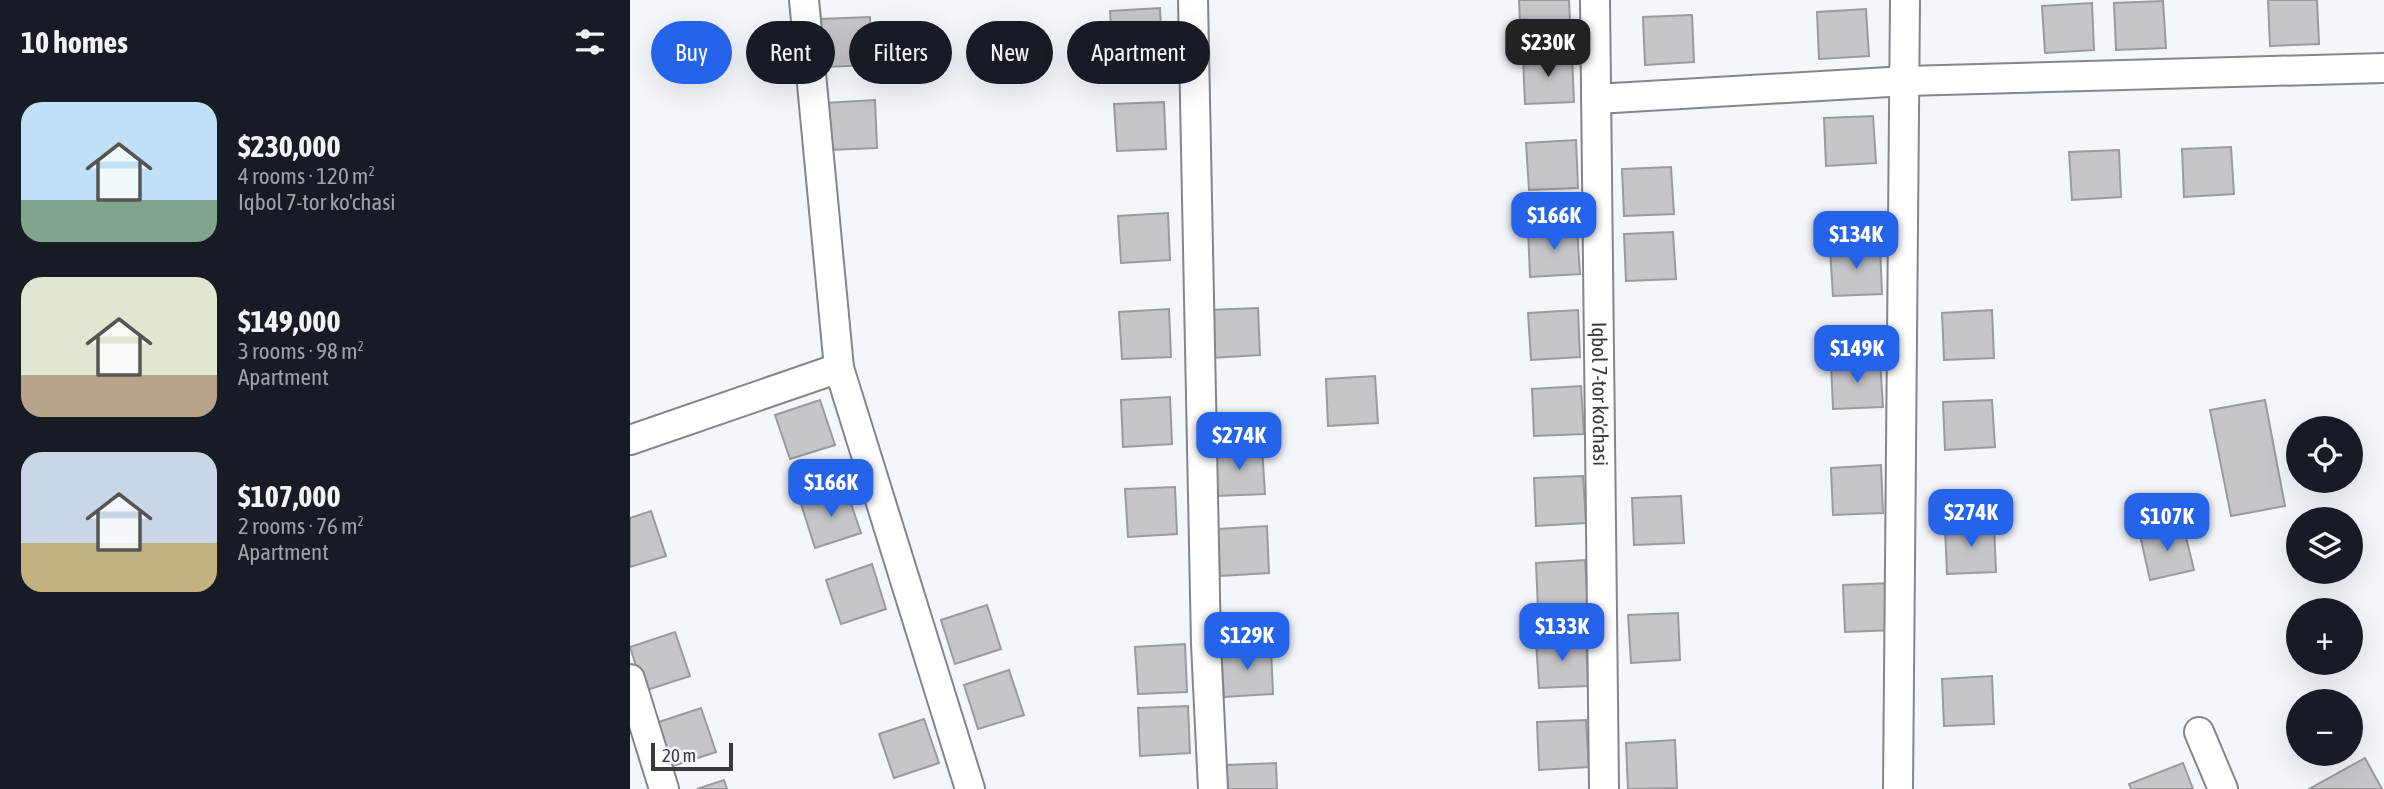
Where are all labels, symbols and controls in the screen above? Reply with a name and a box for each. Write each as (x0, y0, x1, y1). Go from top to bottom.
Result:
pin: $230K (1499, 20, 1597, 79)
chip: Buy (651, 21, 732, 84)
chip: Rent (746, 21, 835, 84)
chip: Filters (849, 21, 952, 84)
chip: New (966, 21, 1053, 84)
chip: Apartment (1067, 21, 1210, 84)
icon: filters (571, 23, 609, 61)
text: 10 homes (21, 25, 128, 59)
text: $230K (1521, 29, 1575, 55)
text: $230,000 (238, 129, 341, 163)
icon: home (77, 130, 161, 214)
text: 4 rooms · 120 m² (238, 163, 375, 189)
text: Iqbol 7-tor ko'chasi (238, 189, 396, 215)
pin: $166K (1505, 192, 1603, 252)
text: $166K (1527, 202, 1581, 228)
pin: $134K (1807, 212, 1905, 271)
text: $134K (1829, 221, 1883, 247)
text: $149,000 (238, 304, 341, 338)
icon: home (77, 305, 161, 389)
street label: Iqbol 7-tor ko'chasi (1588, 322, 1613, 466)
pin: $149K (1808, 326, 1906, 385)
text: $149K (1830, 335, 1884, 361)
text: 3 rooms · 98 m² (238, 338, 364, 364)
text: Apartment (238, 364, 329, 390)
pin: $274K (1190, 412, 1288, 472)
map controls (2286, 416, 2363, 766)
button: locate (2286, 416, 2363, 493)
text: $274K (1212, 422, 1266, 448)
pin: $166K (782, 460, 880, 519)
text: $166K (804, 469, 858, 495)
text: $107,000 (238, 479, 341, 513)
icon: home (77, 480, 161, 564)
pin: $274K (1922, 490, 2020, 549)
pin: $107K (2118, 494, 2216, 553)
text: $274K (1944, 499, 1998, 525)
text: $107K (2140, 503, 2194, 529)
button: layers (2286, 507, 2363, 584)
text: 2 rooms · 76 m² (238, 513, 364, 539)
text: Apartment (238, 539, 329, 565)
button: + (2286, 598, 2363, 675)
pin: $133K (1513, 604, 1611, 663)
pin: $129K (1198, 612, 1296, 672)
text: $133K (1535, 613, 1589, 639)
text: $129K (1220, 622, 1274, 648)
button: − (2286, 689, 2363, 766)
scale bar (651, 740, 733, 772)
text: 20 m (662, 744, 696, 766)

